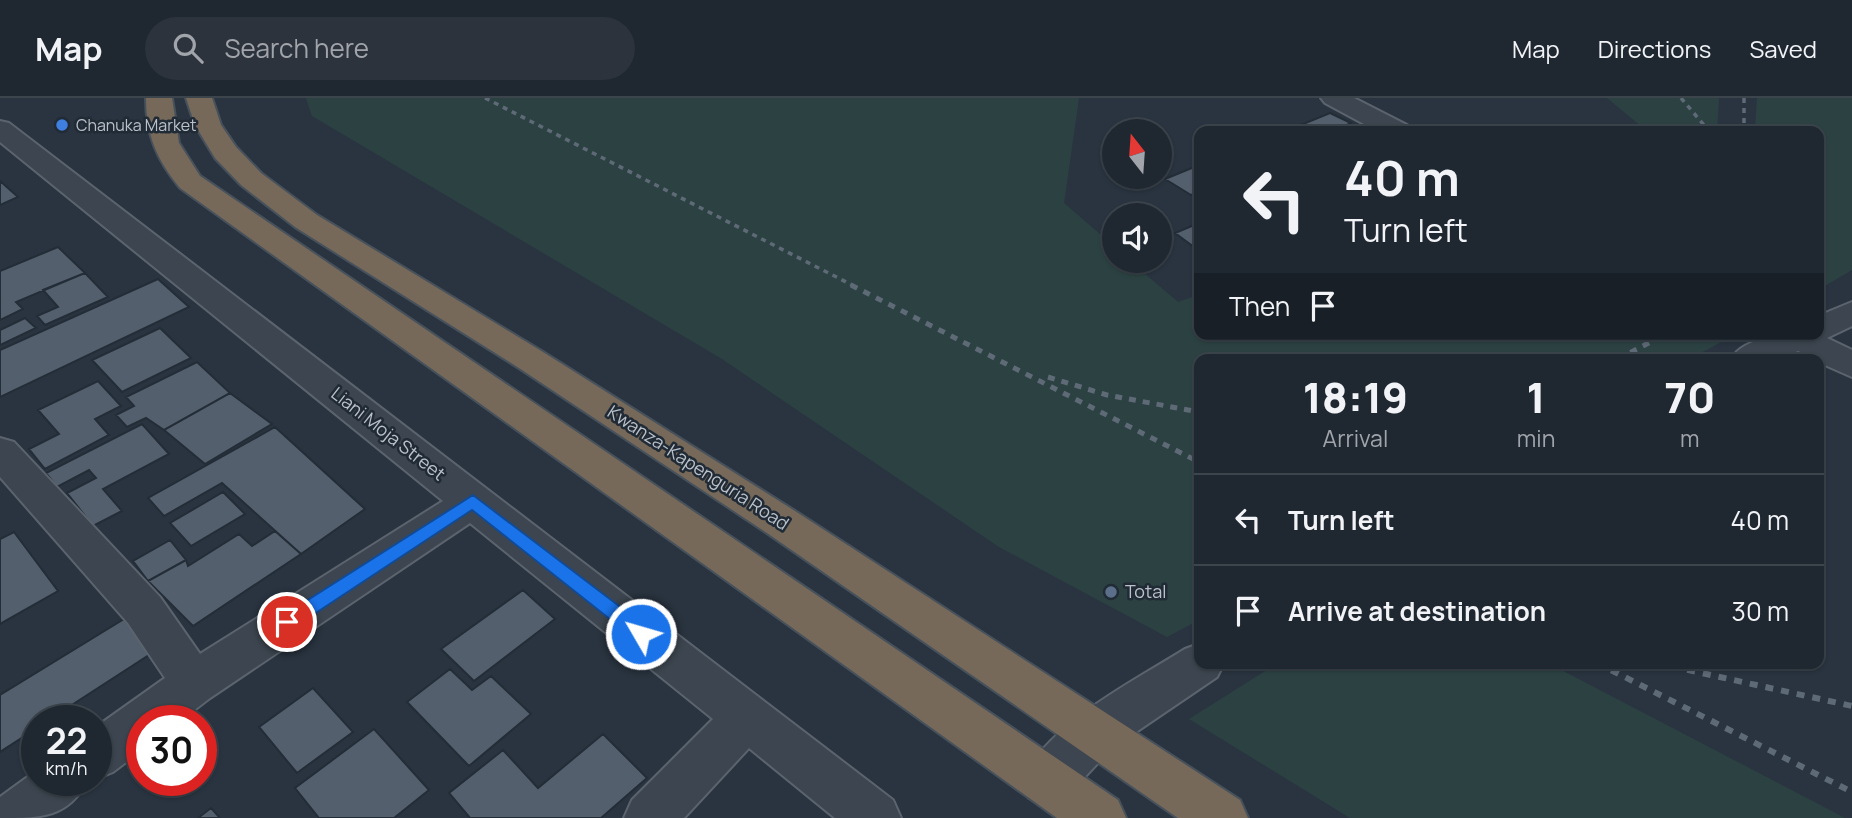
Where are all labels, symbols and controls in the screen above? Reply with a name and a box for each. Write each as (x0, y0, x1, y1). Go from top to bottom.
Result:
search box (145, 17, 635, 80)
text: Map (35, 26, 103, 71)
icon: search (169, 29, 207, 67)
text: Search here (225, 30, 369, 66)
text: Map (1512, 32, 1560, 65)
text: Directions (1598, 32, 1711, 65)
text: Saved (1749, 32, 1817, 65)
place label: Chanuka Market (76, 114, 197, 136)
marker: Chanuka Market (54, 117, 70, 133)
north arrow (1102, 119, 1172, 189)
map controls (1102, 119, 1172, 273)
text: 40 m (1344, 144, 1460, 211)
icon: left (1229, 154, 1320, 245)
button: sound (1102, 203, 1172, 273)
text: Turn left (1344, 208, 1468, 252)
icon: arrive (1304, 287, 1342, 325)
text: Then (1229, 288, 1290, 324)
text: 18:19 (1303, 368, 1408, 426)
text: 1 (1527, 368, 1546, 426)
text: 70 (1664, 368, 1715, 426)
street label: Liani Moja Street (327, 381, 451, 485)
street label: Kwanza-Kapenguria Road (603, 399, 794, 535)
text: Arrival (1323, 422, 1388, 454)
text: min (1517, 422, 1555, 454)
text: m (1680, 422, 1699, 454)
icon: left (1229, 501, 1267, 539)
text: Turn left (1288, 502, 1395, 538)
text: 40 m (1731, 502, 1789, 538)
place label: Total (1125, 579, 1166, 603)
marker: Total (1103, 584, 1119, 600)
pin (257, 592, 317, 652)
icon: arrive (1229, 592, 1267, 630)
text: Arrive at destination (1288, 593, 1546, 629)
text: 30 m (1732, 593, 1789, 629)
position arrow (604, 597, 678, 671)
icon: arrive (268, 603, 306, 641)
speed limit sign: 30 (126, 705, 217, 796)
text: 22 (46, 717, 87, 765)
text: km/h (46, 756, 87, 780)

